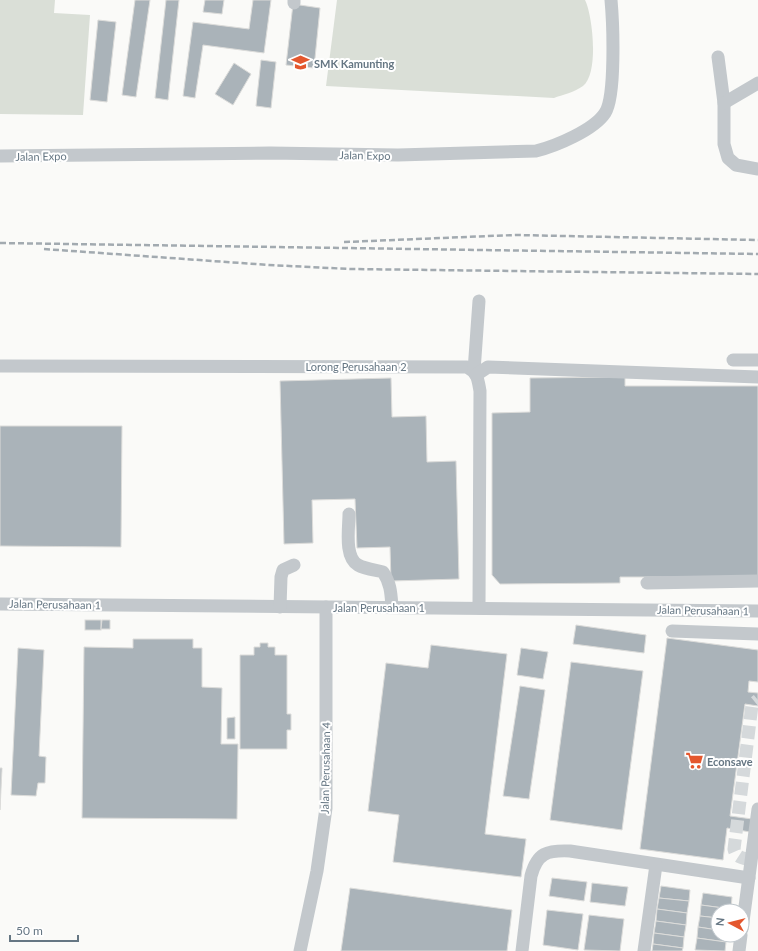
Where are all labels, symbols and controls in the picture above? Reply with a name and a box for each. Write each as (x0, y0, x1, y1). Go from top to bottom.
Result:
school or university icon: SMK Kamunting (291, 53, 311, 73)
place label: SMK Kamunting (314, 57, 395, 70)
street label: Jalan Expo (339, 148, 391, 162)
street label: Jalan Expo (15, 149, 67, 163)
street label: Lorong Perusahaan 2 (305, 360, 407, 373)
street label: Jalan Perusahaan 1 (9, 597, 101, 611)
street label: Jalan Perusahaan 1 (333, 601, 425, 614)
street label: Jalan Perusahaan 1 (657, 603, 749, 617)
street label: Jalan Perusahaan 4 (318, 721, 332, 814)
supermarket icon: Econsave (684, 751, 704, 771)
place label: Econsave (707, 755, 753, 768)
north arrow (710, 903, 750, 943)
scale bar (10, 917, 78, 943)
text: N (713, 917, 727, 927)
text: 50 m (16, 923, 43, 938)

